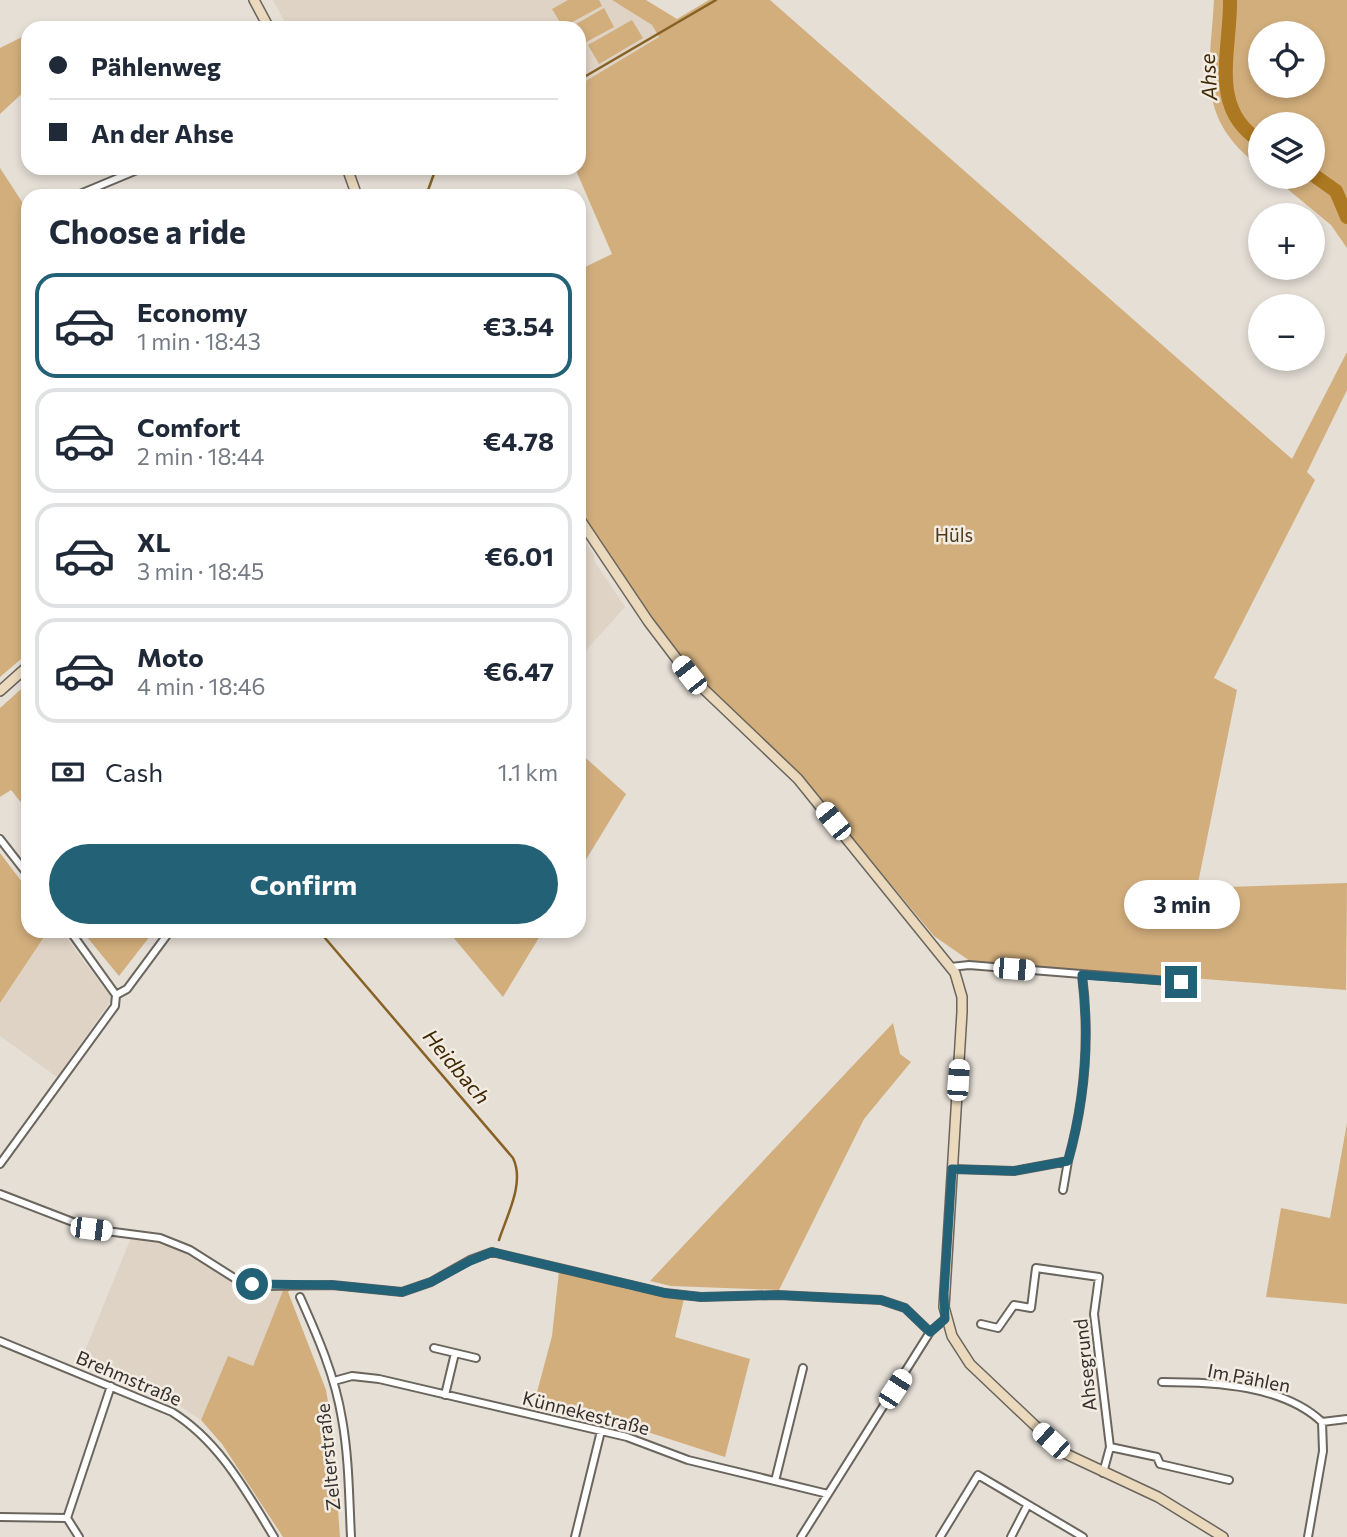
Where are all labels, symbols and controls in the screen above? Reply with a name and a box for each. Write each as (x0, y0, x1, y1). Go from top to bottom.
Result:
map controls (1248, 21, 1325, 371)
button: locate (1248, 21, 1325, 98)
text: Pählenweg (91, 50, 221, 81)
water label: Ahse (1194, 53, 1221, 102)
button: layers (1248, 112, 1325, 189)
text: An der Ahse (91, 117, 234, 148)
button: + (1248, 203, 1325, 280)
text: Choose a ride (49, 211, 246, 251)
icon: car (53, 294, 116, 357)
button: − (1248, 294, 1325, 371)
text: Economy (137, 296, 248, 327)
text: €3.54 (483, 310, 554, 341)
text: 1 min · 18:43 (137, 327, 261, 355)
icon: car (53, 409, 116, 472)
text: Comfort (137, 411, 240, 442)
text: €4.78 (483, 425, 554, 456)
text: 2 min · 18:44 (137, 442, 264, 470)
park label: Hüls (935, 523, 973, 546)
icon: car (53, 524, 116, 587)
text: XL (137, 526, 171, 557)
text: €6.01 (484, 540, 554, 571)
text: 3 min · 18:45 (137, 557, 264, 585)
icon: car (53, 639, 116, 702)
text: Moto (137, 641, 204, 672)
car (668, 652, 711, 698)
text: €6.47 (484, 655, 554, 686)
text: 4 min · 18:46 (137, 672, 266, 700)
icon: cash (49, 753, 87, 791)
text: Cash (105, 756, 163, 787)
text: 1.1 km (498, 758, 558, 786)
car (812, 798, 855, 844)
button: Confirm (49, 844, 558, 924)
callout: 3 min (1123, 880, 1239, 930)
text: 3 min (1153, 890, 1211, 918)
car (993, 957, 1036, 981)
route end (1165, 966, 1197, 998)
water label: Heidbach (419, 1023, 496, 1109)
car (947, 1058, 970, 1102)
car (69, 1216, 114, 1242)
route start (236, 1268, 268, 1300)
street label: Ahsegrund (1068, 1318, 1101, 1413)
street label: Brehmstraße (73, 1345, 185, 1410)
street label: Im Pählen (1206, 1358, 1292, 1397)
car (875, 1366, 916, 1412)
street label: Künnekestraße (520, 1386, 652, 1439)
street label: Zelterstraße (310, 1402, 345, 1512)
car (1029, 1419, 1074, 1463)

